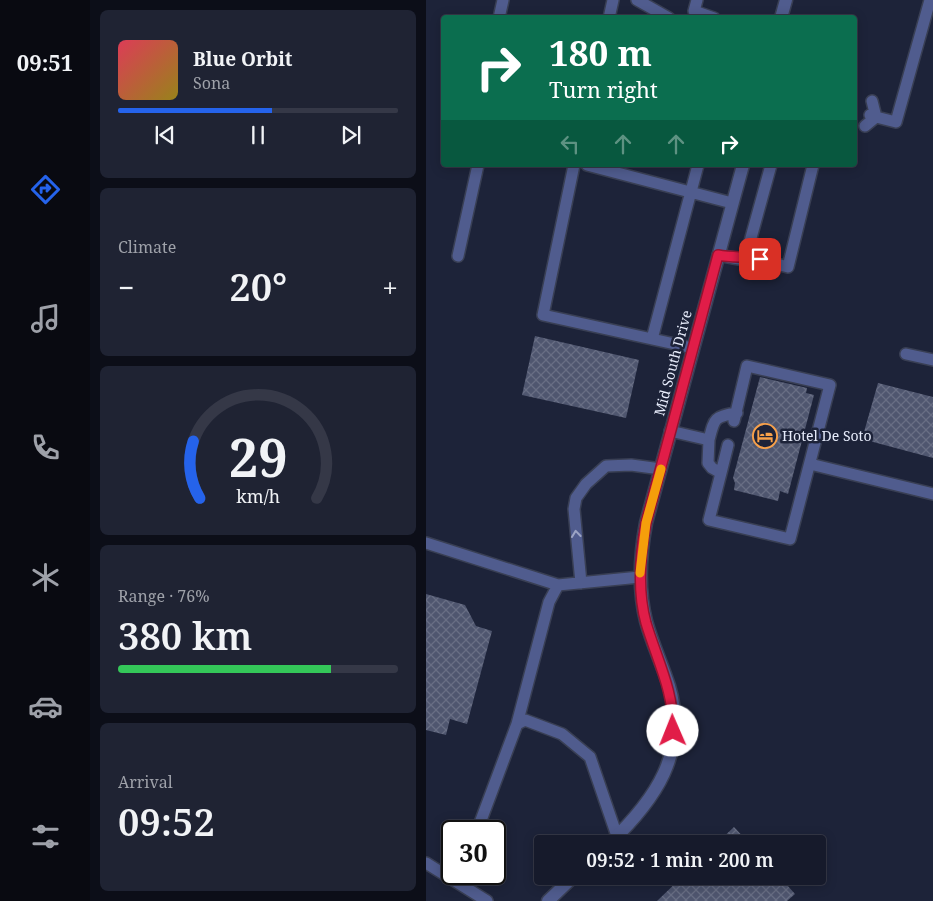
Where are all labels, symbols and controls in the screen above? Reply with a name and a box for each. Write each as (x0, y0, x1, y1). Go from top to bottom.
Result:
text: 180 m (549, 29, 652, 76)
icon: right (466, 35, 531, 100)
text: Blue Orbit (193, 46, 293, 72)
text: 09:51 (17, 47, 73, 77)
text: Sona (193, 72, 230, 94)
text: Turn right (549, 74, 658, 104)
icon: previous (151, 121, 179, 149)
icon: pause (244, 121, 272, 149)
icon: next (337, 121, 365, 149)
icon: left (556, 130, 584, 158)
icon: ahead (609, 130, 637, 158)
icon: ahead (662, 130, 690, 158)
icon: right (715, 130, 743, 158)
icon: directions (28, 172, 63, 207)
text: Climate (118, 236, 176, 258)
pin (739, 238, 781, 280)
icon: arrive (746, 245, 774, 273)
text: 20° (229, 260, 287, 312)
text: − (118, 268, 134, 306)
text: + (382, 268, 398, 306)
icon: music (28, 301, 63, 336)
street label: Mid South Drive (649, 308, 696, 418)
text: 29 (229, 421, 287, 492)
hotel icon: Hotel De Soto (752, 423, 778, 449)
place label: Hotel De Soto (782, 426, 872, 445)
icon: phone (28, 430, 63, 465)
text: km/h (236, 484, 280, 508)
one-way arrow (571, 530, 582, 538)
icon: climate (28, 560, 63, 595)
text: Range · 76% (118, 585, 210, 607)
text: 380 km (118, 609, 252, 661)
icon: car (28, 689, 63, 724)
position arrow (646, 704, 698, 756)
text: Arrival (118, 771, 173, 793)
text: 09:52 (118, 795, 215, 847)
icon: filters (28, 819, 63, 854)
speed limit sign: 30 (441, 820, 506, 885)
text: 09:52 · 1 min · 200 m (586, 847, 774, 873)

